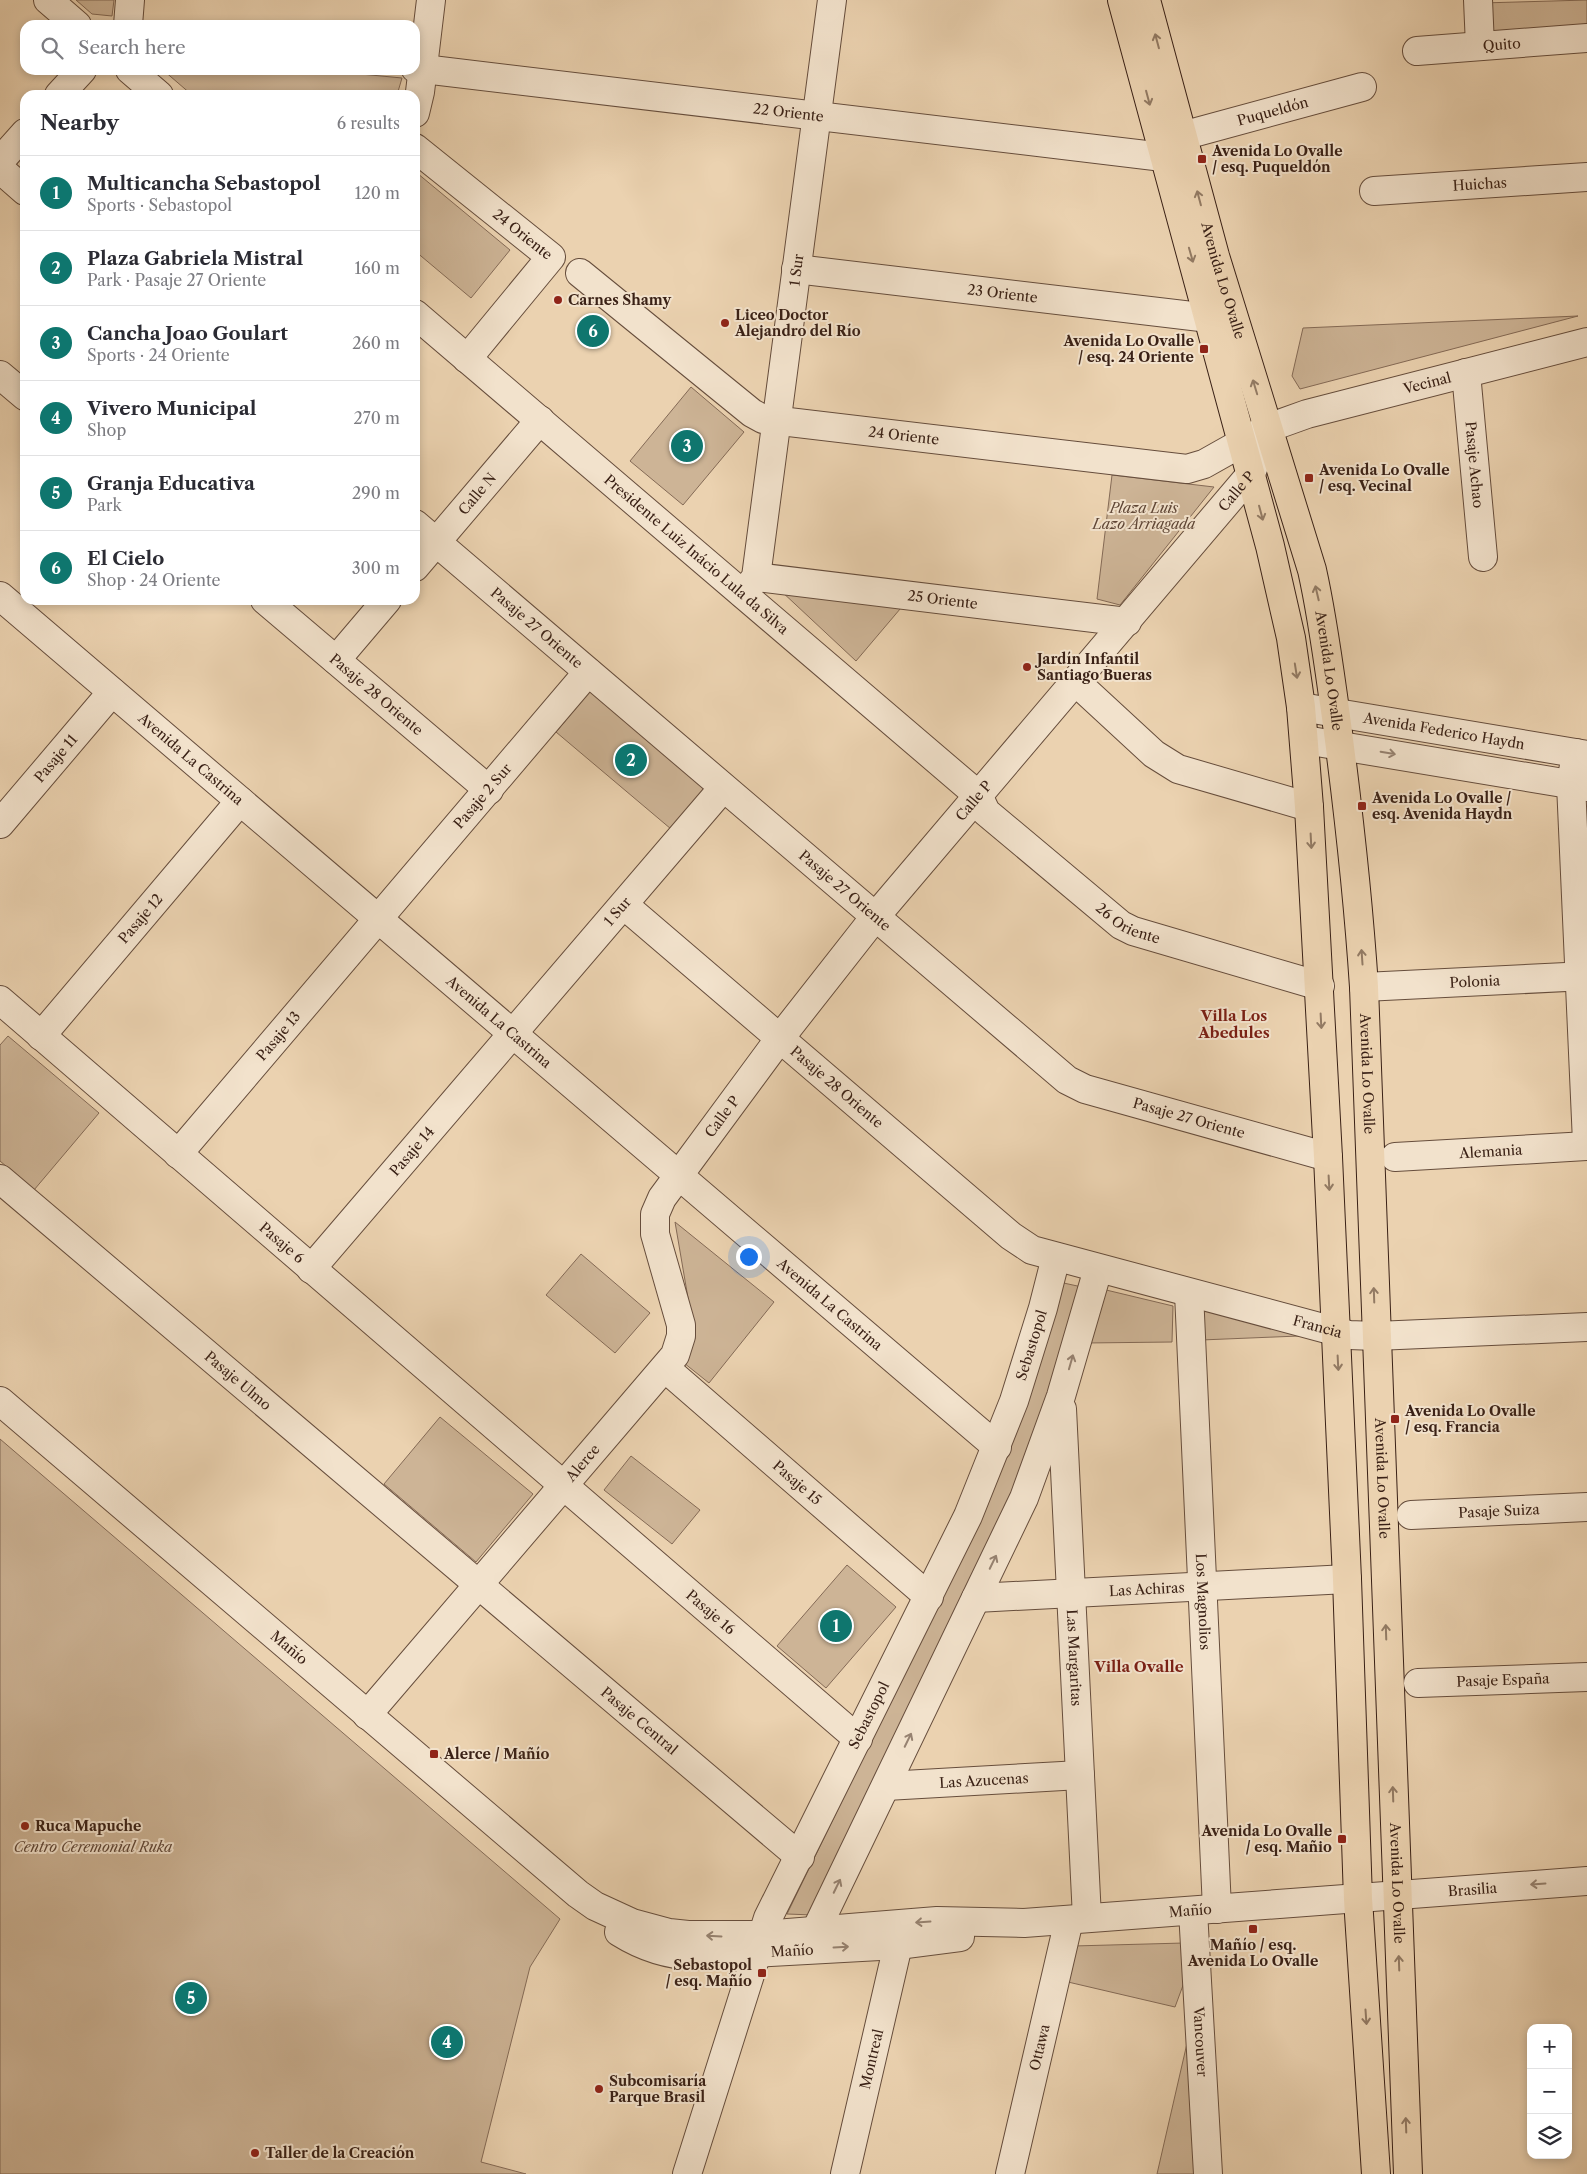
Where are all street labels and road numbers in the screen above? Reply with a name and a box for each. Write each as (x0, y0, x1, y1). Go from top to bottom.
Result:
street label: Quito (1482, 34, 1521, 55)
street label: Puqueldón (1235, 93, 1310, 130)
street label: 22 Oriente (752, 99, 825, 126)
street label: Huichas (1452, 173, 1507, 195)
street label: 24 Oriente (489, 205, 556, 264)
street label: Avenida Lo Ovalle (1197, 219, 1249, 341)
street label: 1 Sur (785, 253, 807, 287)
street label: 23 Oriente (966, 280, 1039, 307)
street label: Vecinal (1400, 368, 1453, 398)
street label: Pasaje Achao (1461, 420, 1487, 509)
street label: 24 Oriente (867, 422, 940, 449)
street label: Calle P (1214, 467, 1259, 515)
street label: Calle N (454, 469, 500, 519)
street label: Presidente Luiz Inácio Lula da Silva (600, 471, 793, 639)
street label: Pasaje 27 Oriente (487, 584, 587, 672)
street label: 25 Oriente (906, 586, 979, 613)
street label: Avenida Lo Ovalle (1311, 608, 1347, 732)
street label: Pasaje 28 Oriente (326, 650, 427, 739)
street label: Avenida La Castrina (134, 708, 248, 809)
street label: Avenida Federico Haydn (1361, 708, 1526, 753)
street label: Pasaje 11 (30, 731, 81, 786)
street label: Pasaje 2 Sur (450, 760, 515, 832)
street label: Calle P (952, 777, 996, 825)
street label: Pasaje 27 Oriente (795, 846, 895, 935)
street label: Pasaje 12 (114, 890, 167, 947)
street label: 1 Sur (600, 893, 635, 929)
street label: 26 Oriente (1092, 899, 1162, 948)
street label: Avenida La Castrina (442, 971, 556, 1072)
street label: Polonia (1449, 971, 1501, 992)
street label: Pasaje 13 (252, 1008, 304, 1064)
street label: Avenida Lo Ovalle (1356, 1012, 1378, 1135)
street label: Pasaje 28 Oriente (787, 1042, 887, 1132)
street label: Calle P (701, 1092, 743, 1141)
street label: Pasaje 27 Oriente (1131, 1094, 1247, 1142)
street label: Pasaje 14 (386, 1123, 438, 1180)
street label: Alemania (1458, 1141, 1524, 1162)
street label: Pasaje 6 (256, 1218, 308, 1267)
street label: Avenida La Castrina (773, 1254, 887, 1355)
street label: Sebastopol (1012, 1307, 1051, 1383)
street label: Francia (1291, 1311, 1345, 1342)
street label: Pasaje Ulmo (201, 1347, 275, 1414)
street label: Avenida Lo Ovalle (1371, 1417, 1393, 1539)
street label: Alerce (561, 1440, 604, 1486)
street label: Pasaje 15 (769, 1457, 825, 1509)
street label: Pasaje Suiza (1458, 1500, 1541, 1522)
street label: Los Magnolios (1192, 1553, 1214, 1651)
street label: Las Achiras (1108, 1578, 1185, 1600)
street label: Pasaje 16 (682, 1586, 739, 1638)
street label: Las Margaritas (1063, 1609, 1086, 1707)
street label: Mañío (267, 1627, 311, 1668)
street label: Pasaje España (1456, 1669, 1550, 1691)
street label: Sebastopol (845, 1679, 893, 1752)
street label: Pasaje Central (597, 1683, 681, 1758)
street label: Las Azucenas (939, 1769, 1029, 1792)
street label: Avenida Lo Ovalle (1386, 1821, 1408, 1944)
street label: Brasilia (1447, 1879, 1498, 1900)
street label: Mañío (1168, 1900, 1212, 1921)
street label: Mañío (770, 1941, 814, 1961)
street label: Vancouver (1189, 2005, 1211, 2078)
street label: Ottawa (1025, 2022, 1054, 2072)
street label: Montreal (856, 2027, 887, 2091)

